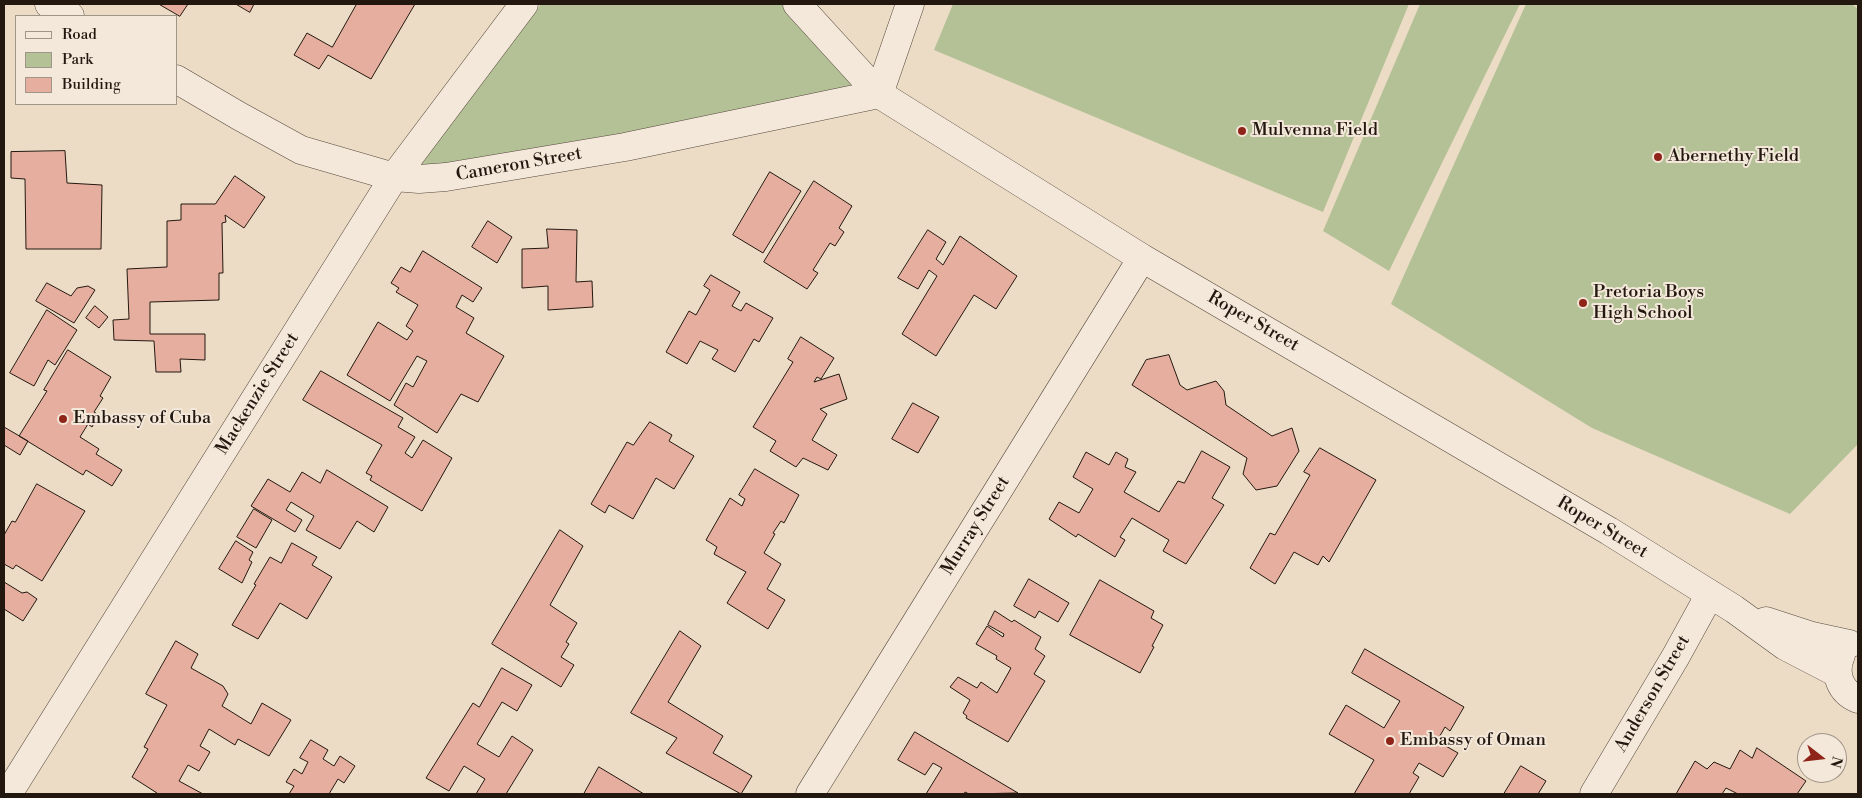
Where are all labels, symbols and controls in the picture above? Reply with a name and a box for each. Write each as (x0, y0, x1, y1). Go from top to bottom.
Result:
legend (15, 15, 178, 105)
text: Road (62, 25, 97, 44)
text: Park (62, 50, 93, 69)
text: Building (62, 75, 121, 94)
place label: Mulvenna Field (1252, 120, 1378, 142)
marker: Mulvenna Field (1236, 125, 1248, 137)
street label: Cameron Street (454, 143, 584, 187)
place label: Abernethy Field (1668, 146, 1799, 168)
marker: Abernethy Field (1652, 151, 1664, 163)
place label: Pretoria Boys High School (1593, 282, 1704, 324)
street label: Roper Street (1203, 287, 1303, 357)
marker: Pretoria Boys High School (1577, 297, 1589, 309)
street label: Mackenzie Street (212, 329, 304, 459)
place label: Embassy of Cuba (73, 408, 211, 430)
marker: Embassy of Cuba (57, 413, 69, 425)
street label: Murray Street (937, 473, 1015, 579)
street label: Roper Street (1553, 492, 1651, 564)
street label: Anderson Street (1611, 632, 1695, 756)
place label: Embassy of Oman (1400, 730, 1546, 752)
north arrow (1797, 733, 1847, 783)
marker: Embassy of Oman (1384, 735, 1396, 747)
text: N (1825, 754, 1846, 770)

